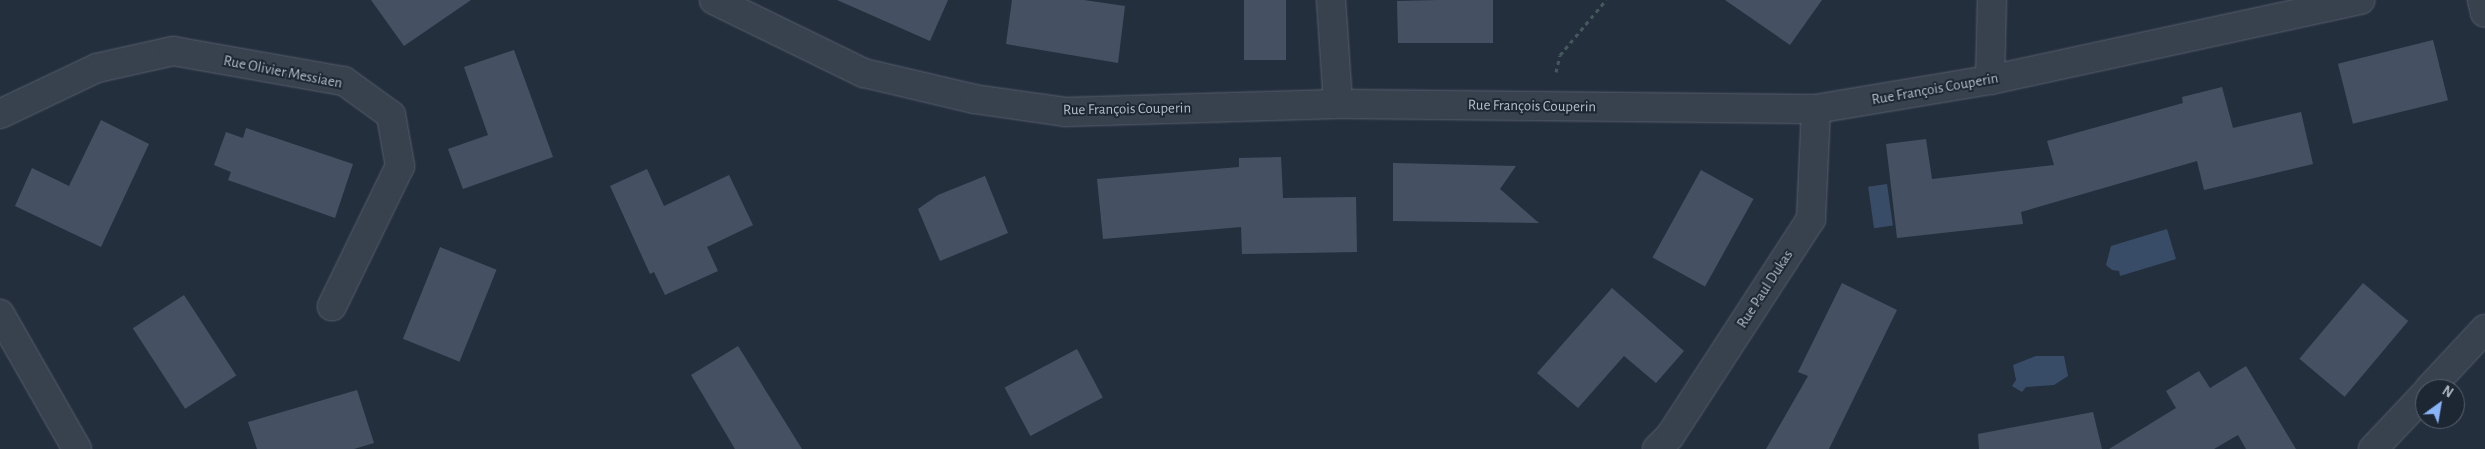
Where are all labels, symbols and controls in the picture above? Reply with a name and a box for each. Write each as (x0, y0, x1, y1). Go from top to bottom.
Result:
street label: Rue Olivier Messiaen (222, 52, 344, 92)
street label: Rue François Couperin (1870, 69, 2000, 109)
street label: Rue François Couperin (1468, 96, 1596, 116)
street label: Rue François Couperin (1063, 99, 1191, 119)
street label: Rue Paul Dukas (1733, 247, 1797, 331)
north arrow (2415, 379, 2465, 429)
text: N (2440, 384, 2455, 401)

